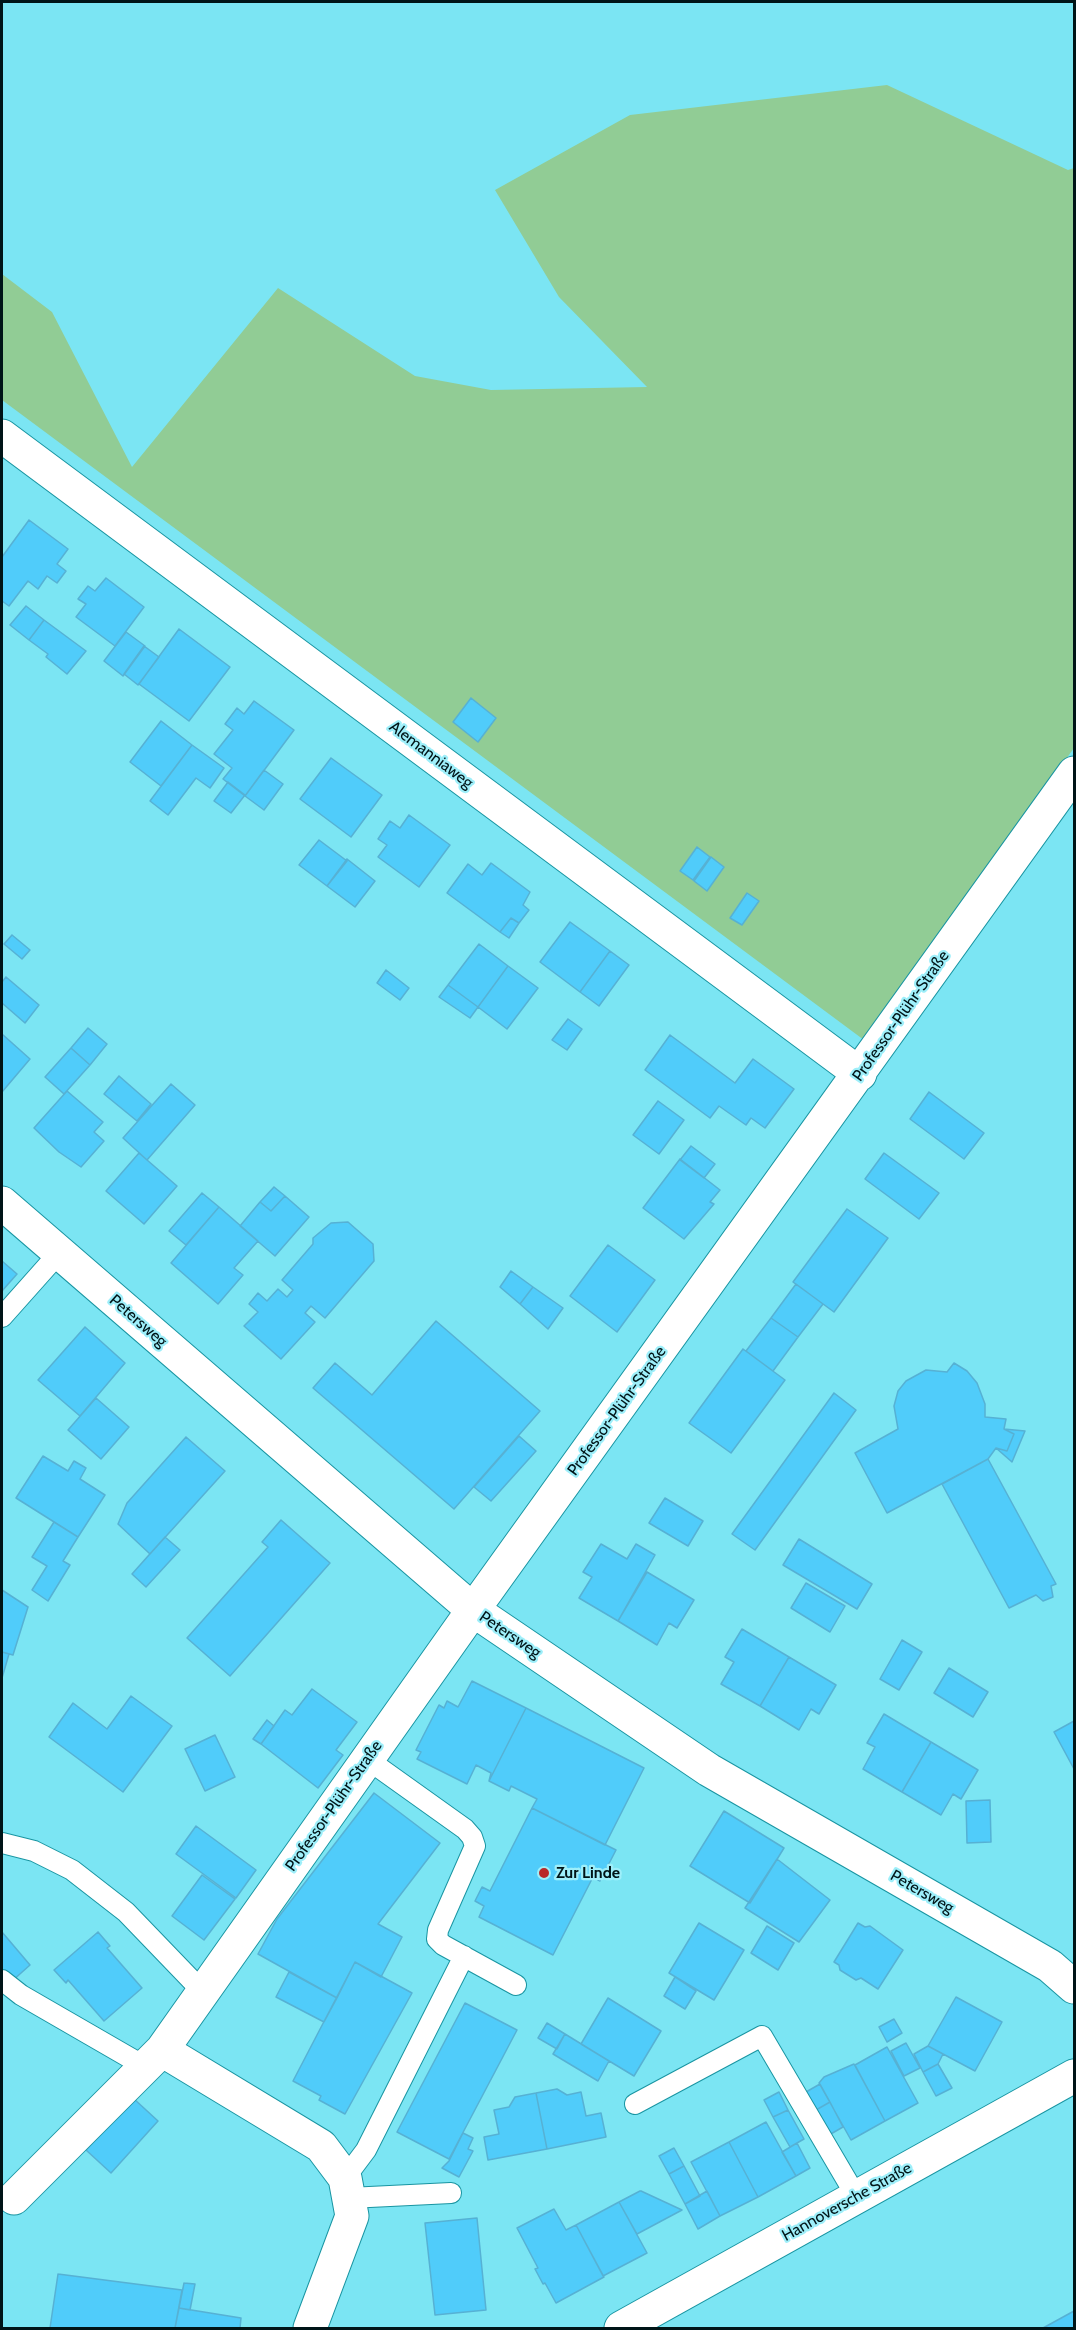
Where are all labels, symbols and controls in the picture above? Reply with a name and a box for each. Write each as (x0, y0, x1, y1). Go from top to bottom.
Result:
street label: Alemanniaweg (385, 717, 477, 793)
street label: Professor-Plühr-Straße (849, 947, 953, 1085)
street label: Petersweg (105, 1291, 171, 1351)
street label: Professor-Plühr-Straße (564, 1343, 670, 1479)
street label: Petersweg (476, 1607, 544, 1663)
street label: Professor-Plühr-Straße (282, 1737, 386, 1875)
place label: Zur Linde (556, 1863, 620, 1883)
marker: Zur Linde (537, 1866, 551, 1880)
street label: Petersweg (887, 1866, 957, 1918)
street label: Hannoversche Straße (779, 2158, 915, 2246)

